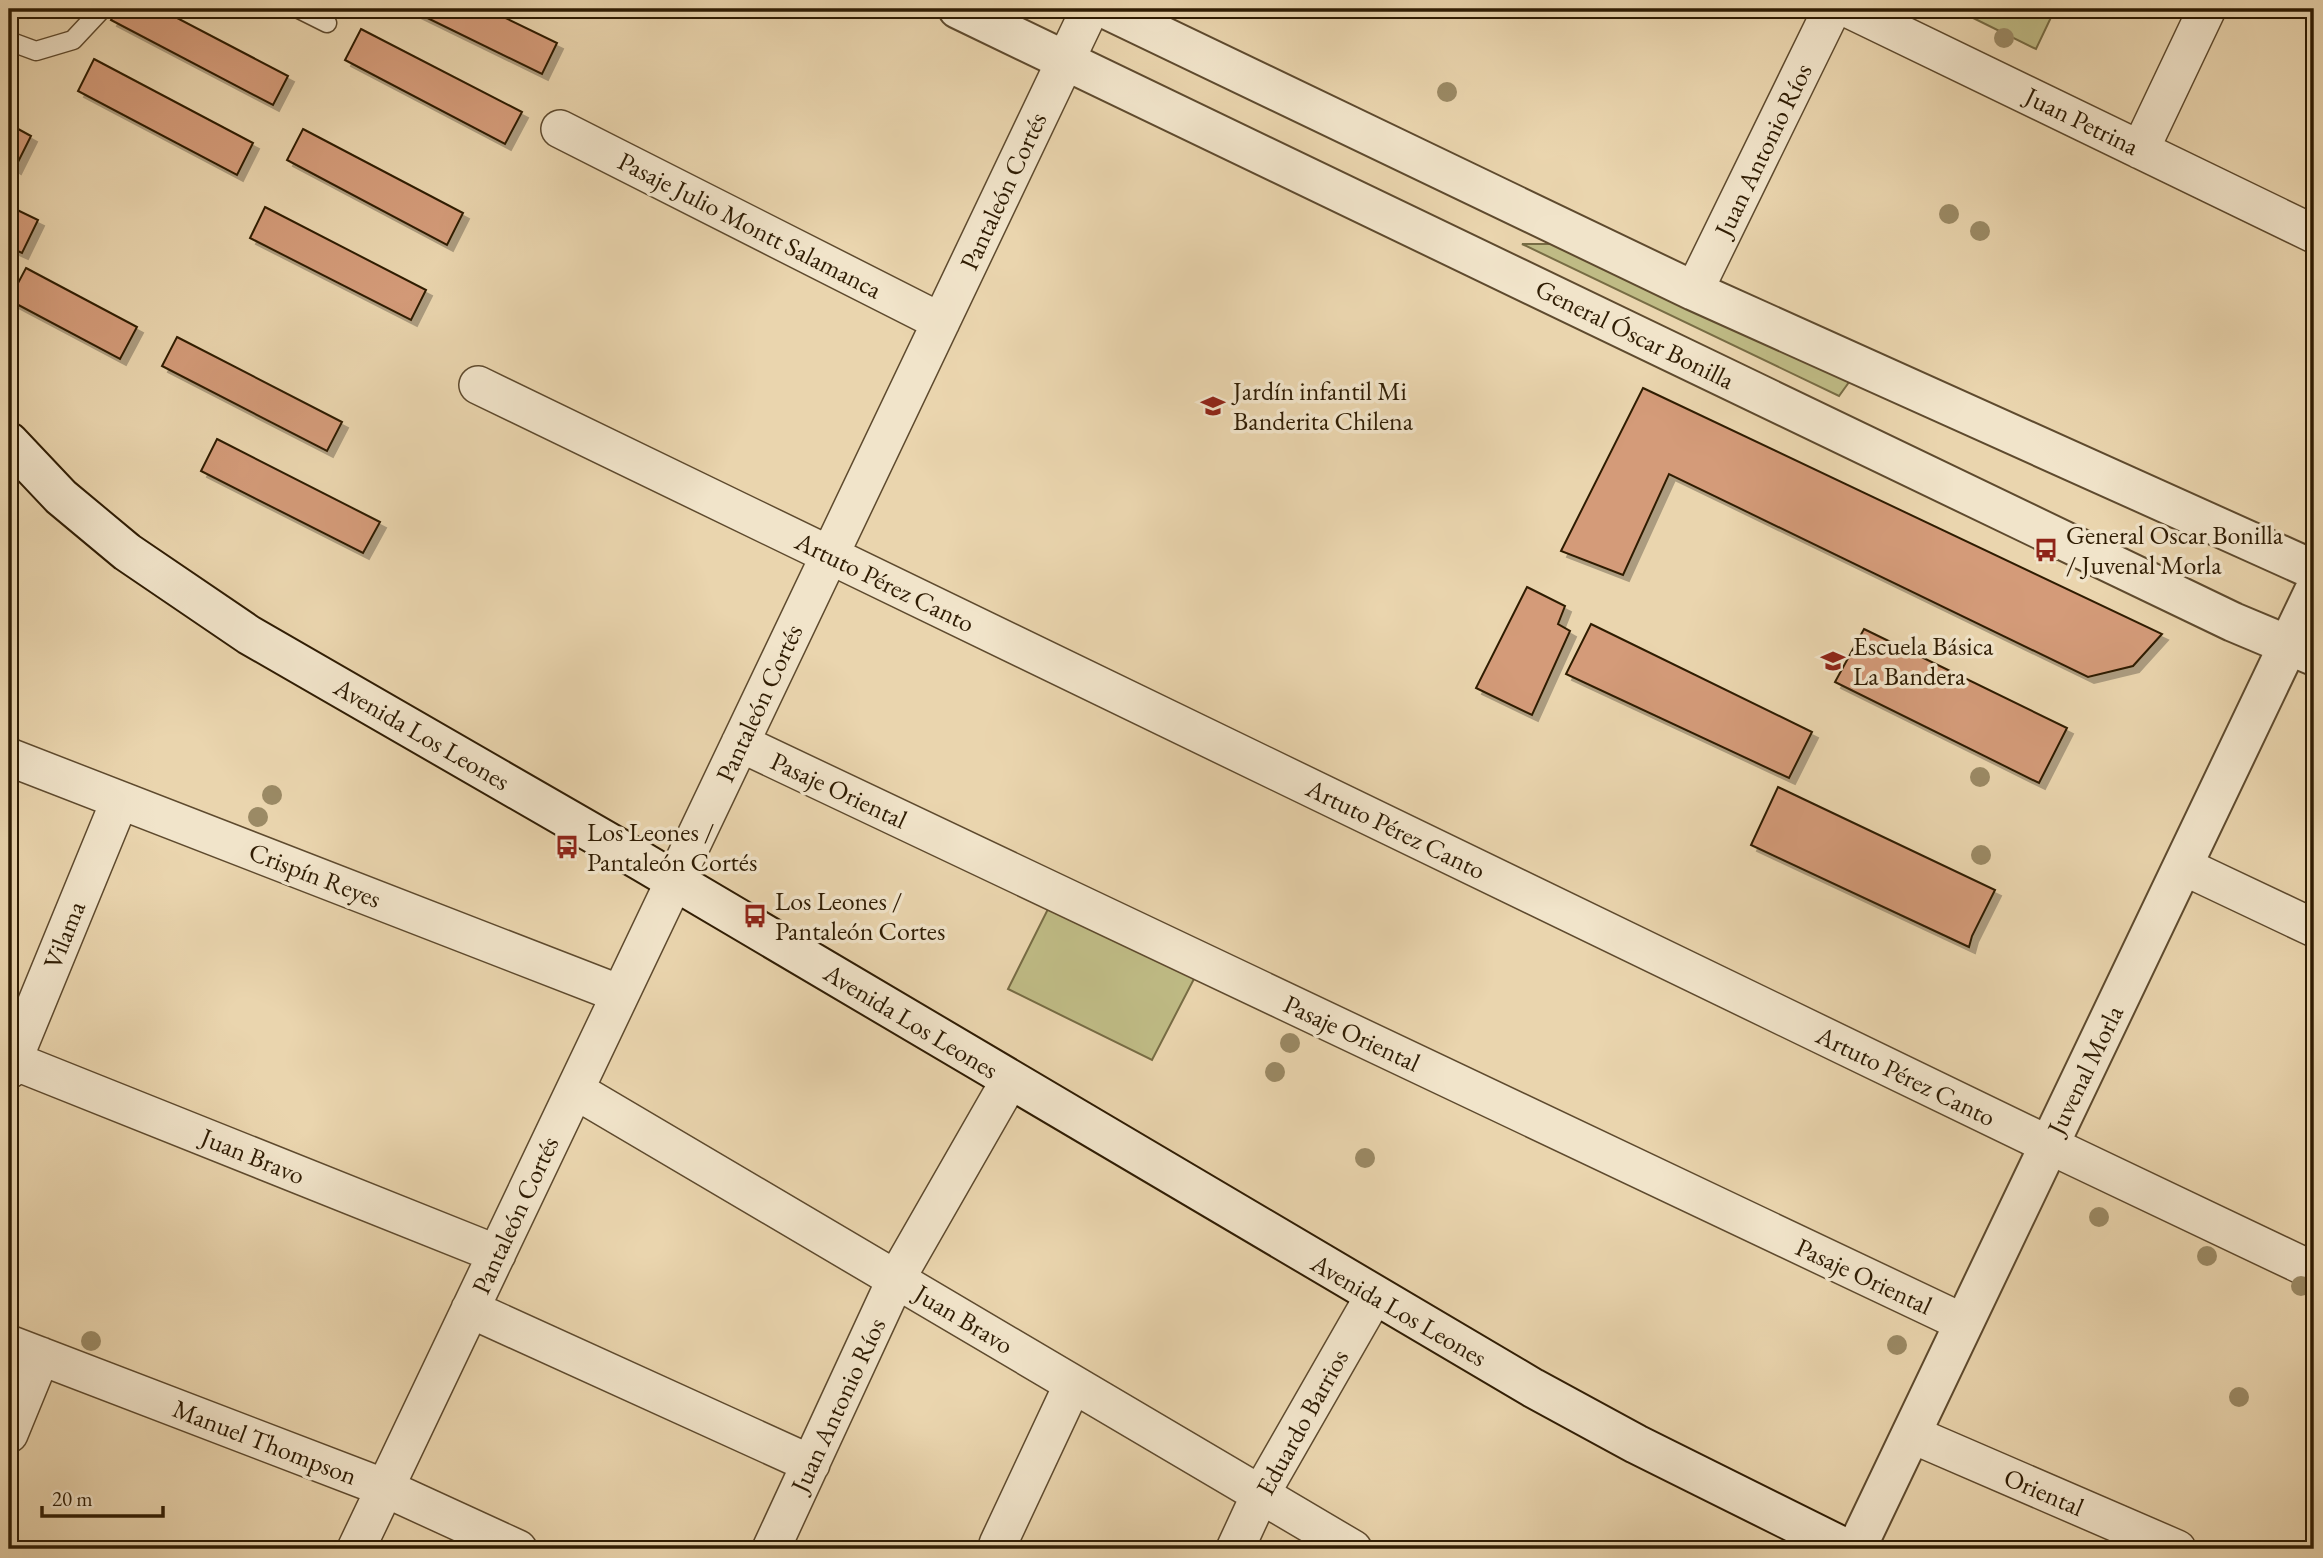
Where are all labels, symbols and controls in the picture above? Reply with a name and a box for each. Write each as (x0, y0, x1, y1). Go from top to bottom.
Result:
street label: Juan Antonio Ríos (1705, 58, 1820, 244)
street label: Juan Petrina (2018, 78, 2145, 163)
street label: Pantaleón Cortés (952, 107, 1054, 275)
street label: Pasaje Julio Montt Salamanca (612, 144, 888, 307)
street label: General Óscar Bonilla (1530, 271, 1741, 397)
place label: Jardín infantil Mi Banderita Chilena (1231, 374, 1414, 438)
school or university icon: Jardín infantil Mi Banderita Chilena (1199, 392, 1227, 420)
place label: General Oscar Bonilla / Juvenal Morla (2066, 518, 2284, 582)
street label: Artuto Pérez Canto (789, 523, 980, 640)
bus stop icon: General Oscar Bonilla / Juvenal Morla (2032, 536, 2060, 564)
street label: Pantaleón Cortés (708, 619, 810, 787)
place label: Escuela Básica La Bandera (1853, 629, 1994, 693)
school or university icon: Escuela Básica La Bandera (1819, 647, 1847, 675)
street label: Avenida Los Leones (327, 669, 516, 798)
street label: Pasaje Oriental (765, 744, 913, 836)
street label: Artuto Pérez Canto (1300, 770, 1491, 887)
place label: Los Leones / Pantaleón Cortés (587, 815, 757, 879)
bus stop icon: Los Leones / Pantaleón Cortés (553, 833, 581, 861)
street label: Crispín Reyes (244, 834, 386, 916)
place label: Los Leones / Pantaleón Cortes (775, 884, 945, 948)
street label: Vilama (35, 895, 93, 974)
bus stop icon: Los Leones / Pantaleón Cortes (741, 902, 769, 930)
street label: Avenida Los Leones (817, 955, 1005, 1086)
street label: Pasaje Oriental (1278, 987, 1426, 1079)
street label: Juvenal Morla (2038, 999, 2131, 1142)
street label: Artuto Pérez Canto (1810, 1017, 2001, 1134)
street label: Juan Bravo (194, 1119, 310, 1192)
street label: Pantaleón Cortés (464, 1131, 566, 1299)
street label: Pasaje Oriental (1790, 1230, 1938, 1322)
street label: Avenida Los Leones (1304, 1245, 1493, 1374)
street label: Juan Bravo (907, 1275, 1020, 1362)
street label: Juan Antonio Ríos (782, 1312, 893, 1500)
street label: Eduardo Barrios (1248, 1343, 1356, 1501)
street label: Manuel Thompson (168, 1391, 362, 1493)
street label: Oriental (1999, 1460, 2089, 1524)
scale bar (42, 1474, 163, 1518)
text: 20 m (52, 1485, 93, 1512)

